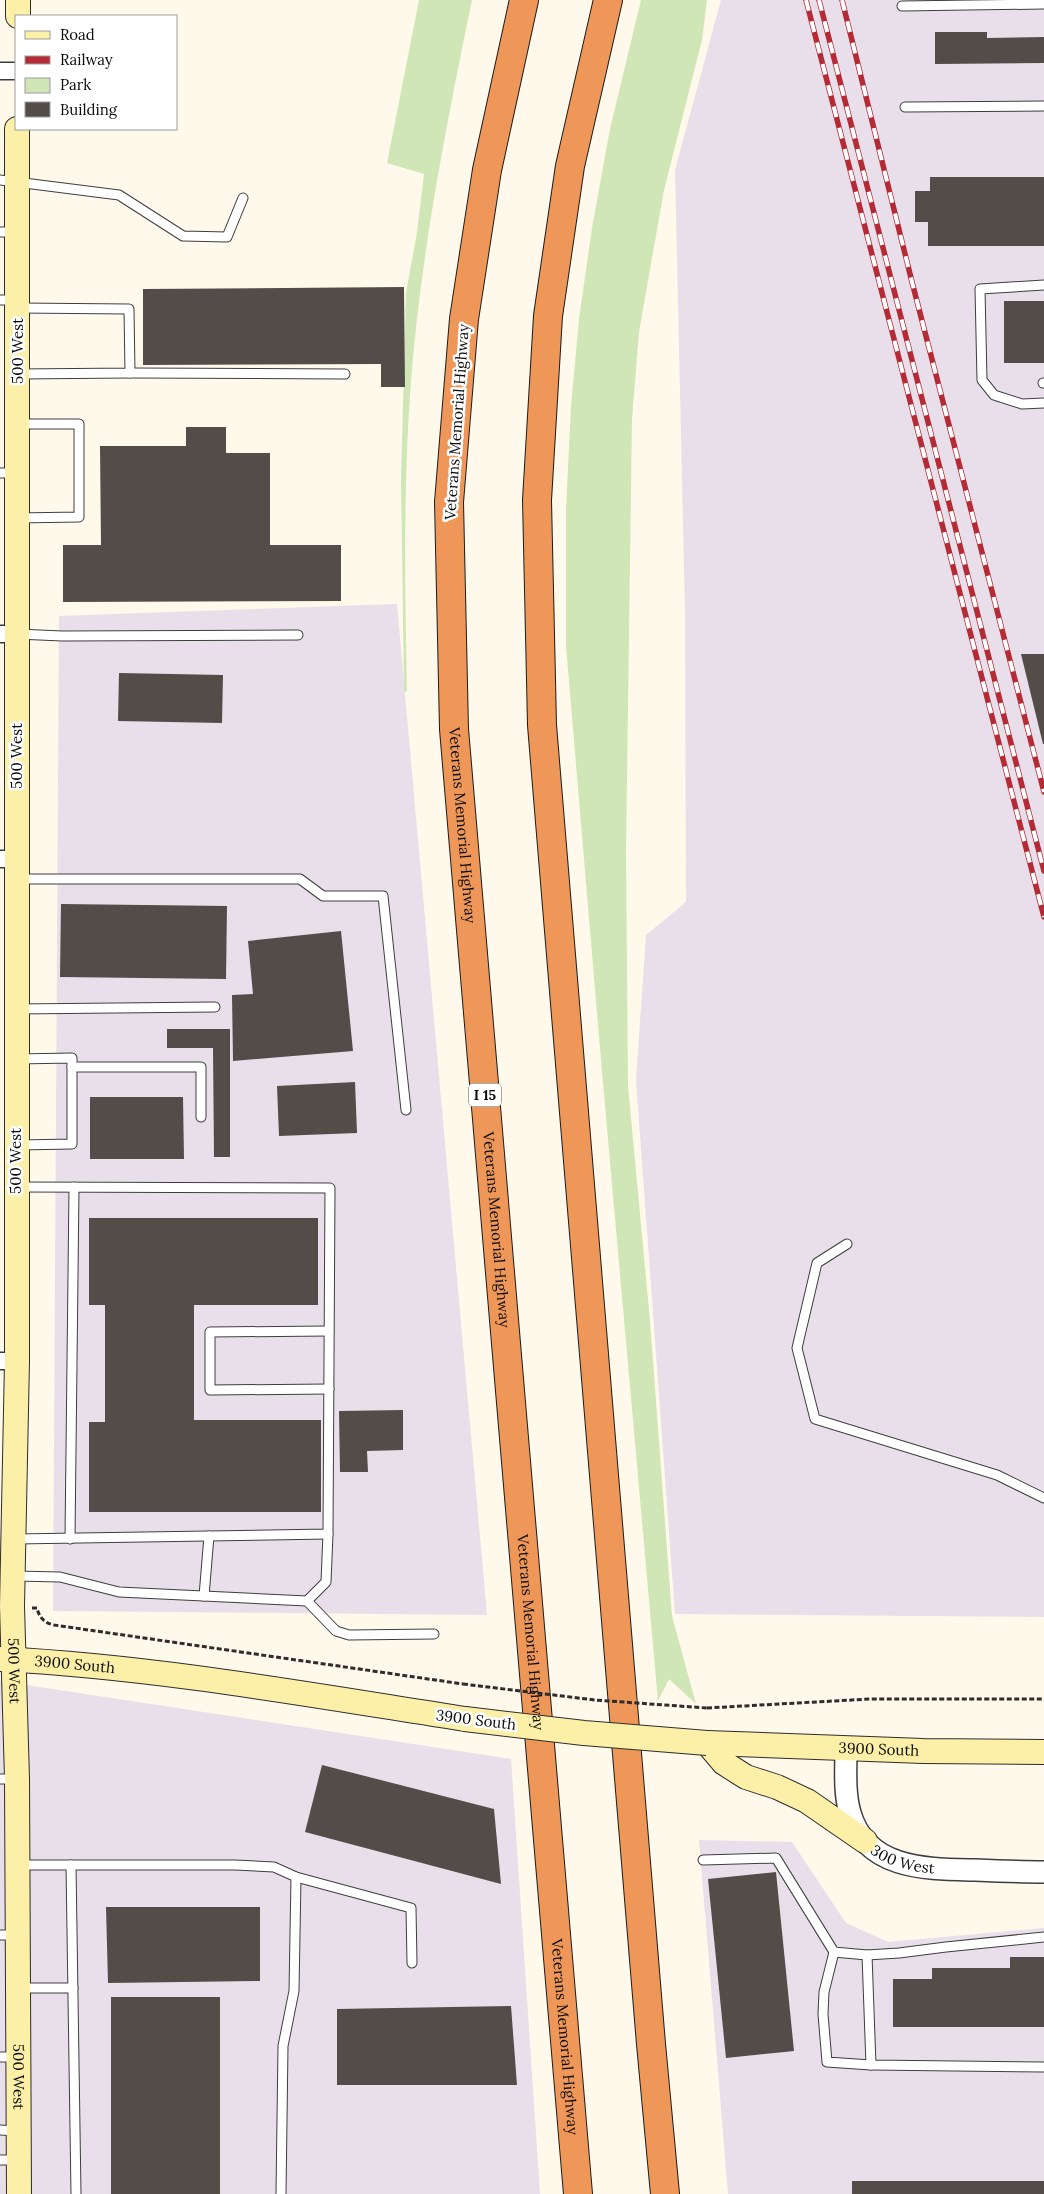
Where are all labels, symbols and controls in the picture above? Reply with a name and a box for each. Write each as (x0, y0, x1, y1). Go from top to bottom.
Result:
legend (15, 15, 178, 130)
text: Road (60, 25, 95, 44)
text: Railway (60, 50, 113, 69)
text: Park (60, 75, 91, 94)
text: Building (60, 100, 118, 119)
street label: 500 West (8, 318, 27, 384)
street label: Veterans Memorial Highway (440, 323, 473, 522)
street label: 500 West (7, 723, 26, 789)
street label: Veterans Memorial Highway (445, 725, 480, 924)
road number: I 15 (469, 1084, 501, 1106)
street label: 500 West (6, 1128, 25, 1194)
street label: Veterans Memorial Highway (479, 1130, 515, 1329)
street label: Veterans Memorial Highway (513, 1533, 549, 1731)
street label: 500 West (4, 1638, 25, 1704)
street label: 3900 South (34, 1651, 116, 1677)
street label: 3900 South (435, 1705, 517, 1734)
street label: 3900 South (838, 1738, 920, 1760)
street label: 300 West (867, 1840, 936, 1877)
street label: Veterans Memorial Highway (547, 1937, 583, 2136)
street label: 500 West (9, 2044, 29, 2110)

